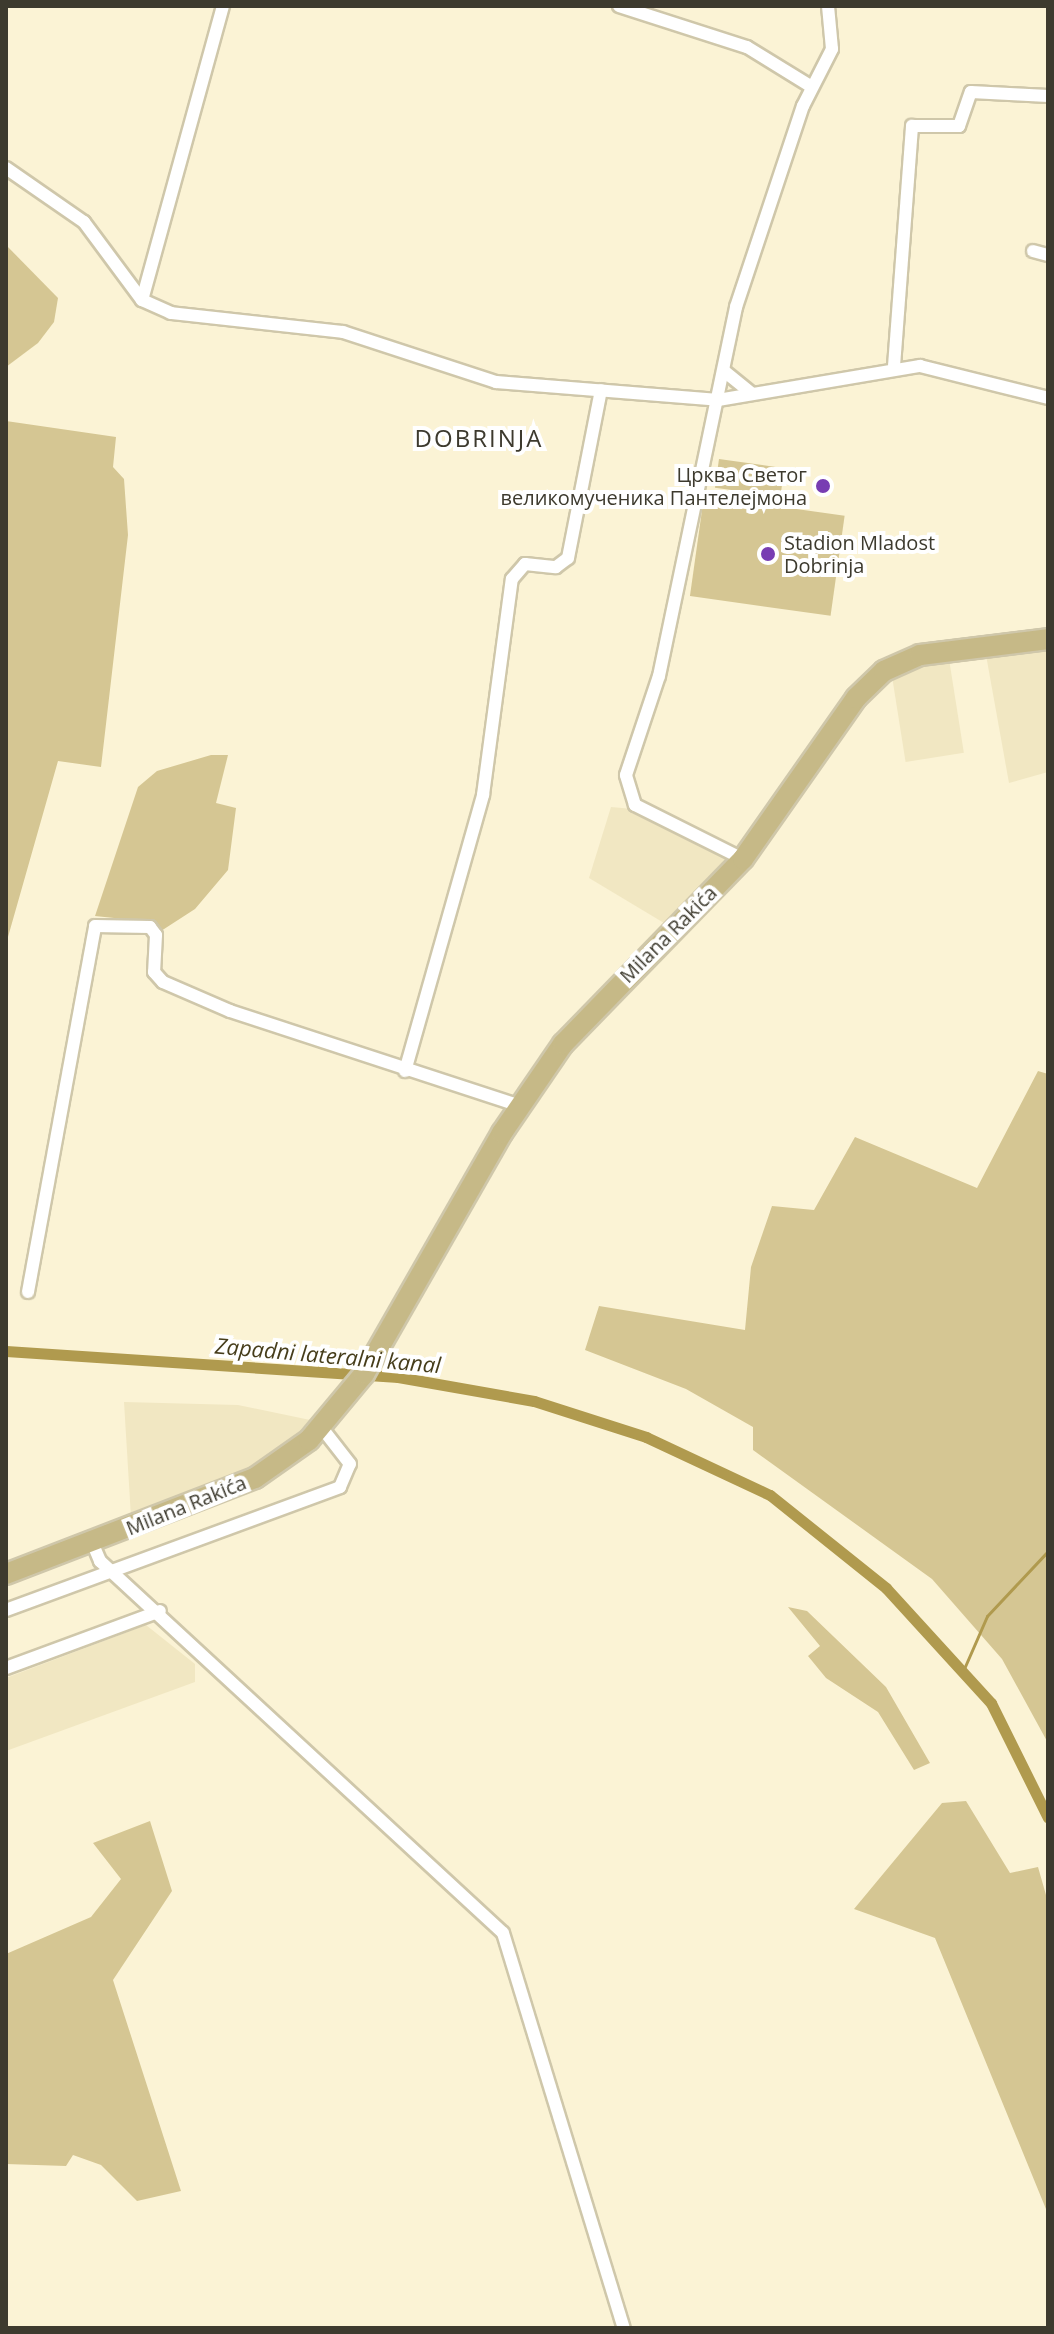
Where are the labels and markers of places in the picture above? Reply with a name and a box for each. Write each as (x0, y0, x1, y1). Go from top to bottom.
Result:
place label: Црква Светог великомученика Пантелејмона (501, 462, 807, 509)
marker: Црква Светог великомученика Пантелејмона (814, 477, 832, 495)
place label: Stadion Mladost Dobrinja (784, 530, 935, 577)
marker: Stadion Mladost Dobrinja (759, 545, 777, 563)

